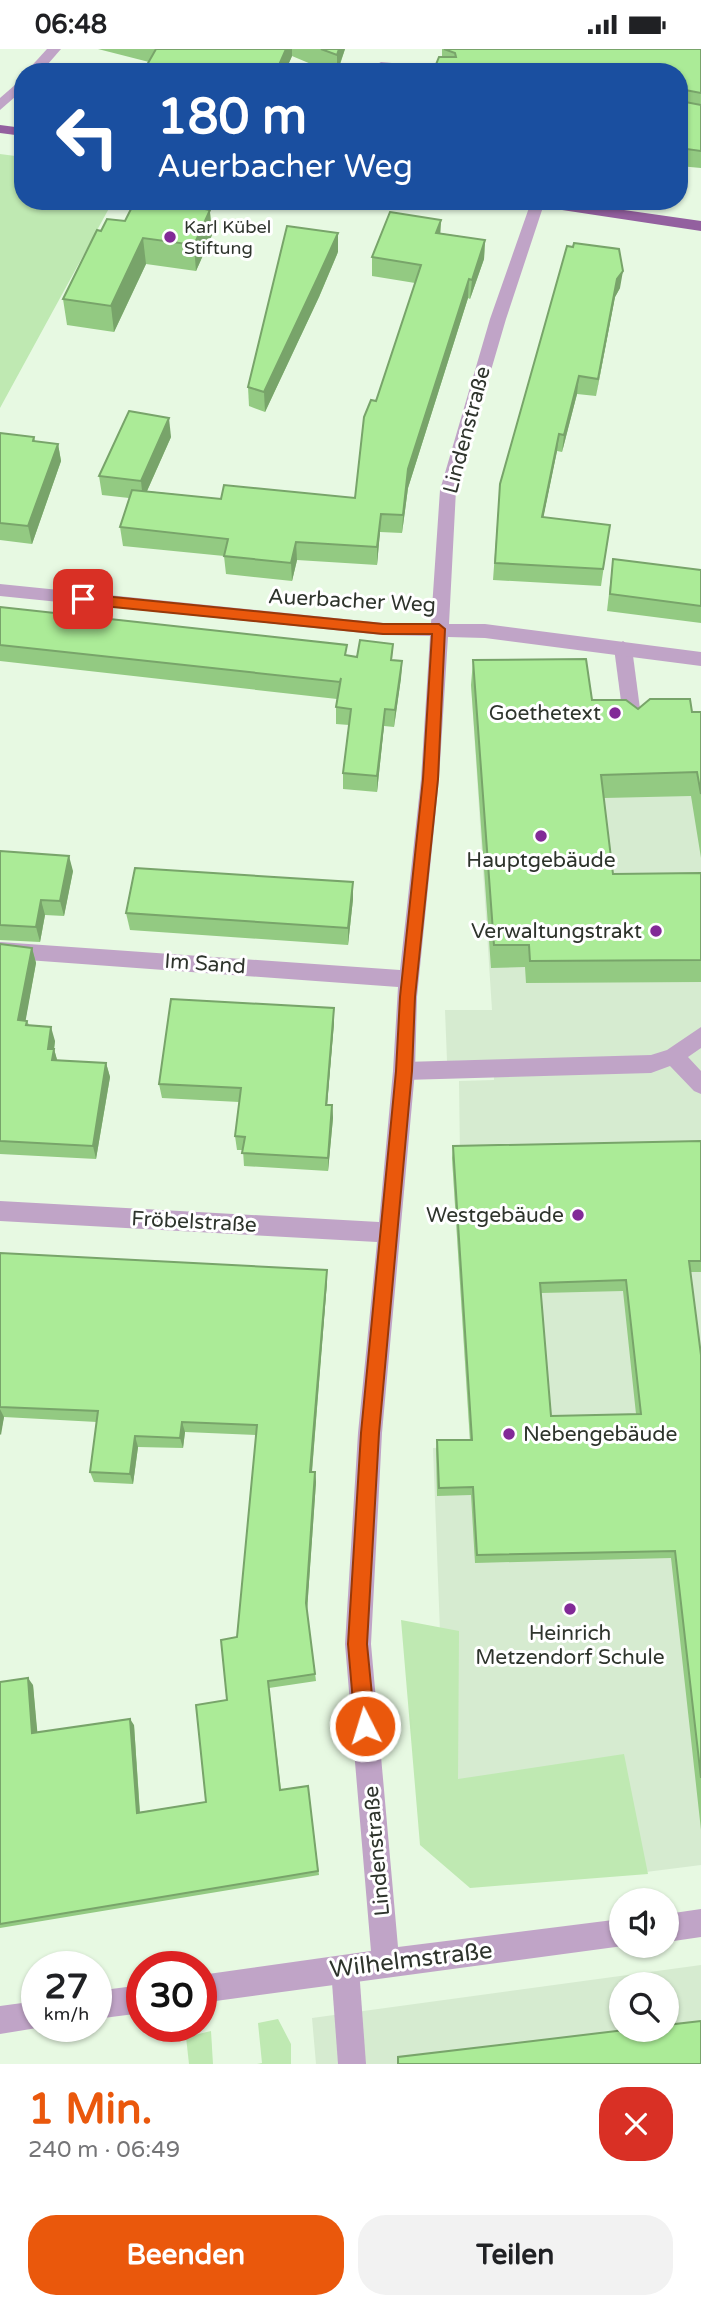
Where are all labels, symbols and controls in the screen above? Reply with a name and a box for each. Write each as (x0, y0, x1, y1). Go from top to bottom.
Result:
text: 06:48 (35, 9, 107, 40)
text: 180 m (157, 88, 307, 147)
icon: left (42, 91, 133, 182)
text: Auerbacher Weg (157, 148, 413, 186)
place label: Karl Kübel Stiftung (184, 216, 271, 259)
marker: Karl Kübel Stiftung (162, 229, 178, 245)
street label: Lindenstraße (438, 364, 496, 496)
pin (53, 569, 113, 629)
icon: arrive (64, 580, 102, 618)
street label: Auerbacher Weg (267, 584, 437, 618)
place label: Goethetext (489, 701, 601, 726)
marker: Goethetext (607, 705, 623, 721)
marker: Hauptgebäude (533, 828, 549, 844)
place label: Hauptgebäude (466, 848, 616, 873)
place label: Verwaltungstrakt (471, 919, 642, 944)
marker: Verwaltungstrakt (648, 923, 664, 939)
street label: Im Sand (164, 949, 246, 979)
place label: Westgebäude (426, 1203, 564, 1228)
street label: Fröbelstraße (131, 1206, 257, 1238)
marker: Westgebäude (570, 1207, 586, 1223)
place label: Nebengebäude (523, 1422, 678, 1447)
marker: Nebengebäude (501, 1426, 517, 1442)
marker: Heinrich Metzendorf Schule (562, 1601, 578, 1617)
place label: Heinrich Metzendorf Schule (475, 1621, 665, 1670)
position arrow (328, 1689, 402, 1763)
street label: Lindenstraße (359, 1785, 395, 1917)
map controls (609, 1888, 679, 2042)
button: sound (609, 1888, 679, 1958)
street label: Wilhelmstraße (328, 1936, 494, 1984)
speed limit sign: 30 (126, 1951, 217, 2042)
text: 27 (45, 1966, 88, 2008)
button: search (609, 1972, 679, 2042)
text: km/h (44, 2003, 89, 2025)
text: 1 Min. (28, 2084, 152, 2135)
button: close (599, 2087, 673, 2161)
text: 240 m · 06:49 (28, 2136, 180, 2164)
button: Beenden (28, 2215, 344, 2295)
button: Teilen (358, 2215, 673, 2295)

